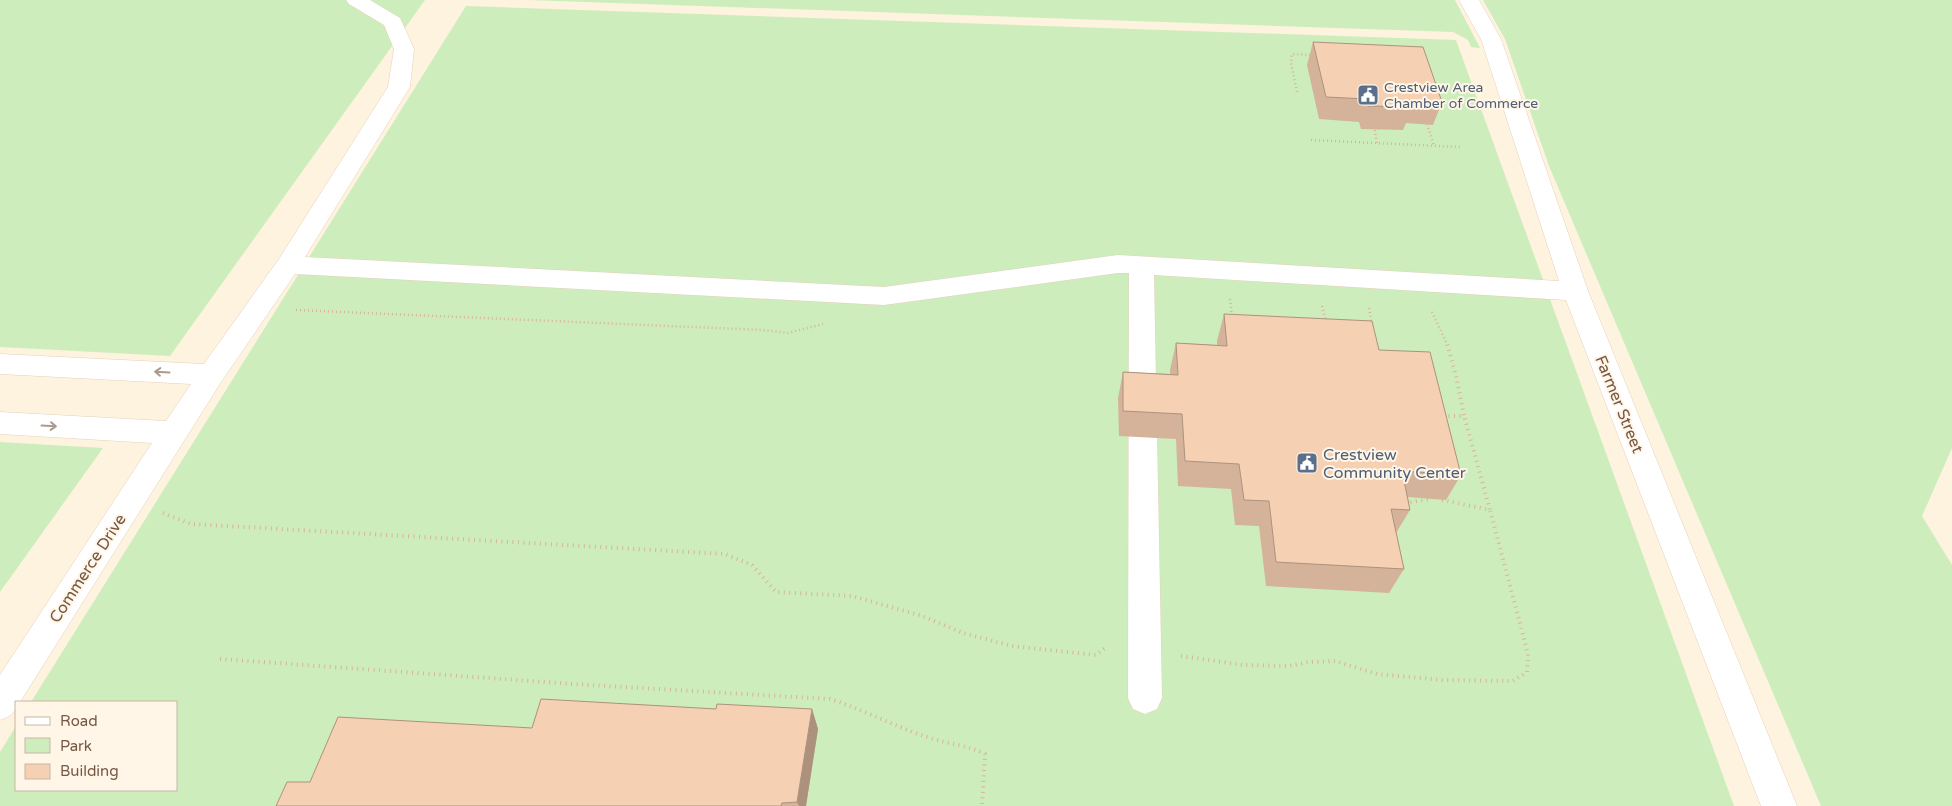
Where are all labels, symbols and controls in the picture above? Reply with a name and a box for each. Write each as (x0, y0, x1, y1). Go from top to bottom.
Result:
place label: Crestview Area Chamber of Commerce (1384, 79, 1538, 112)
public building icon: Crestview Area Chamber of Commerce (1356, 83, 1380, 107)
street label: Farmer Street (1590, 353, 1648, 456)
one-way arrow (154, 368, 170, 377)
one-way arrow (40, 422, 56, 431)
place label: Crestview Community Center (1323, 445, 1467, 483)
public building icon: Crestview Community Center (1295, 451, 1319, 475)
street label: Commerce Drive (45, 510, 131, 627)
legend (15, 701, 178, 791)
text: Road (60, 712, 98, 730)
text: Park (60, 737, 92, 755)
text: Building (60, 762, 119, 780)

